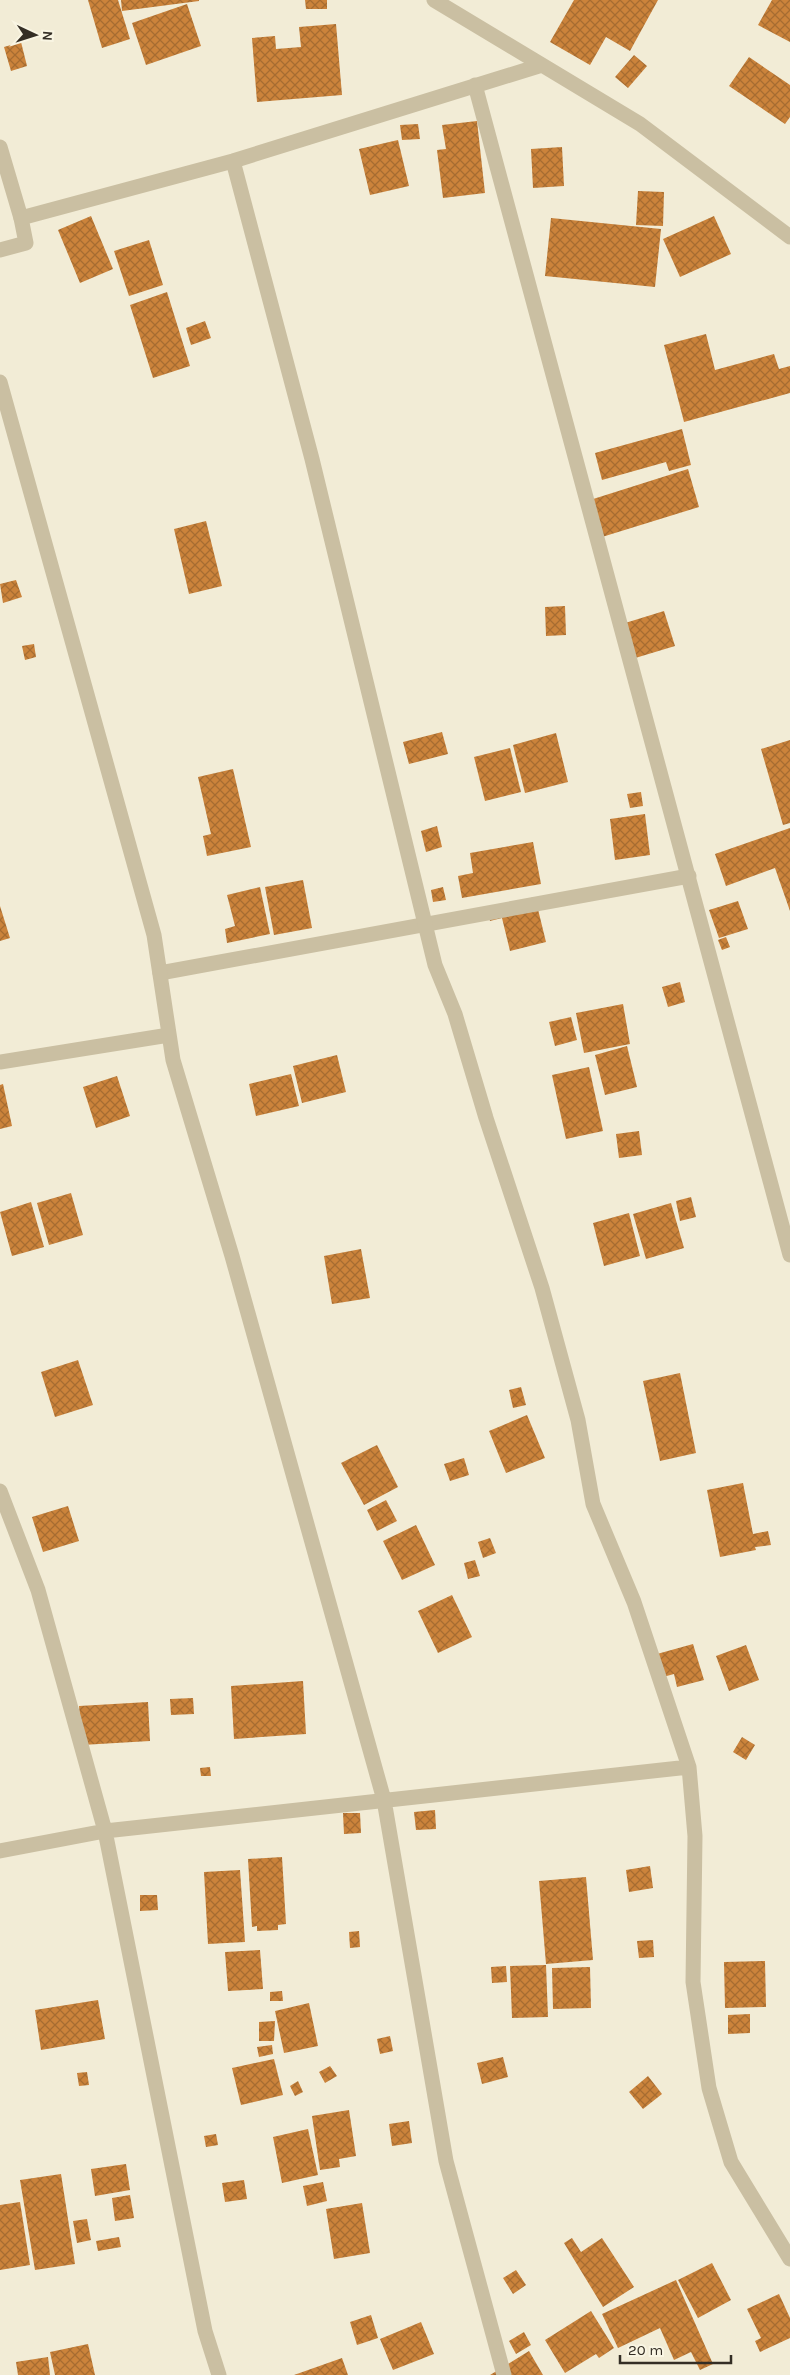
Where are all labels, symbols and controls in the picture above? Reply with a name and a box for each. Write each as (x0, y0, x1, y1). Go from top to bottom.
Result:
north arrow (10, 10, 60, 60)
text: N (39, 30, 56, 41)
scale bar (620, 2332, 731, 2364)
text: 20 m (628, 2341, 663, 2359)

